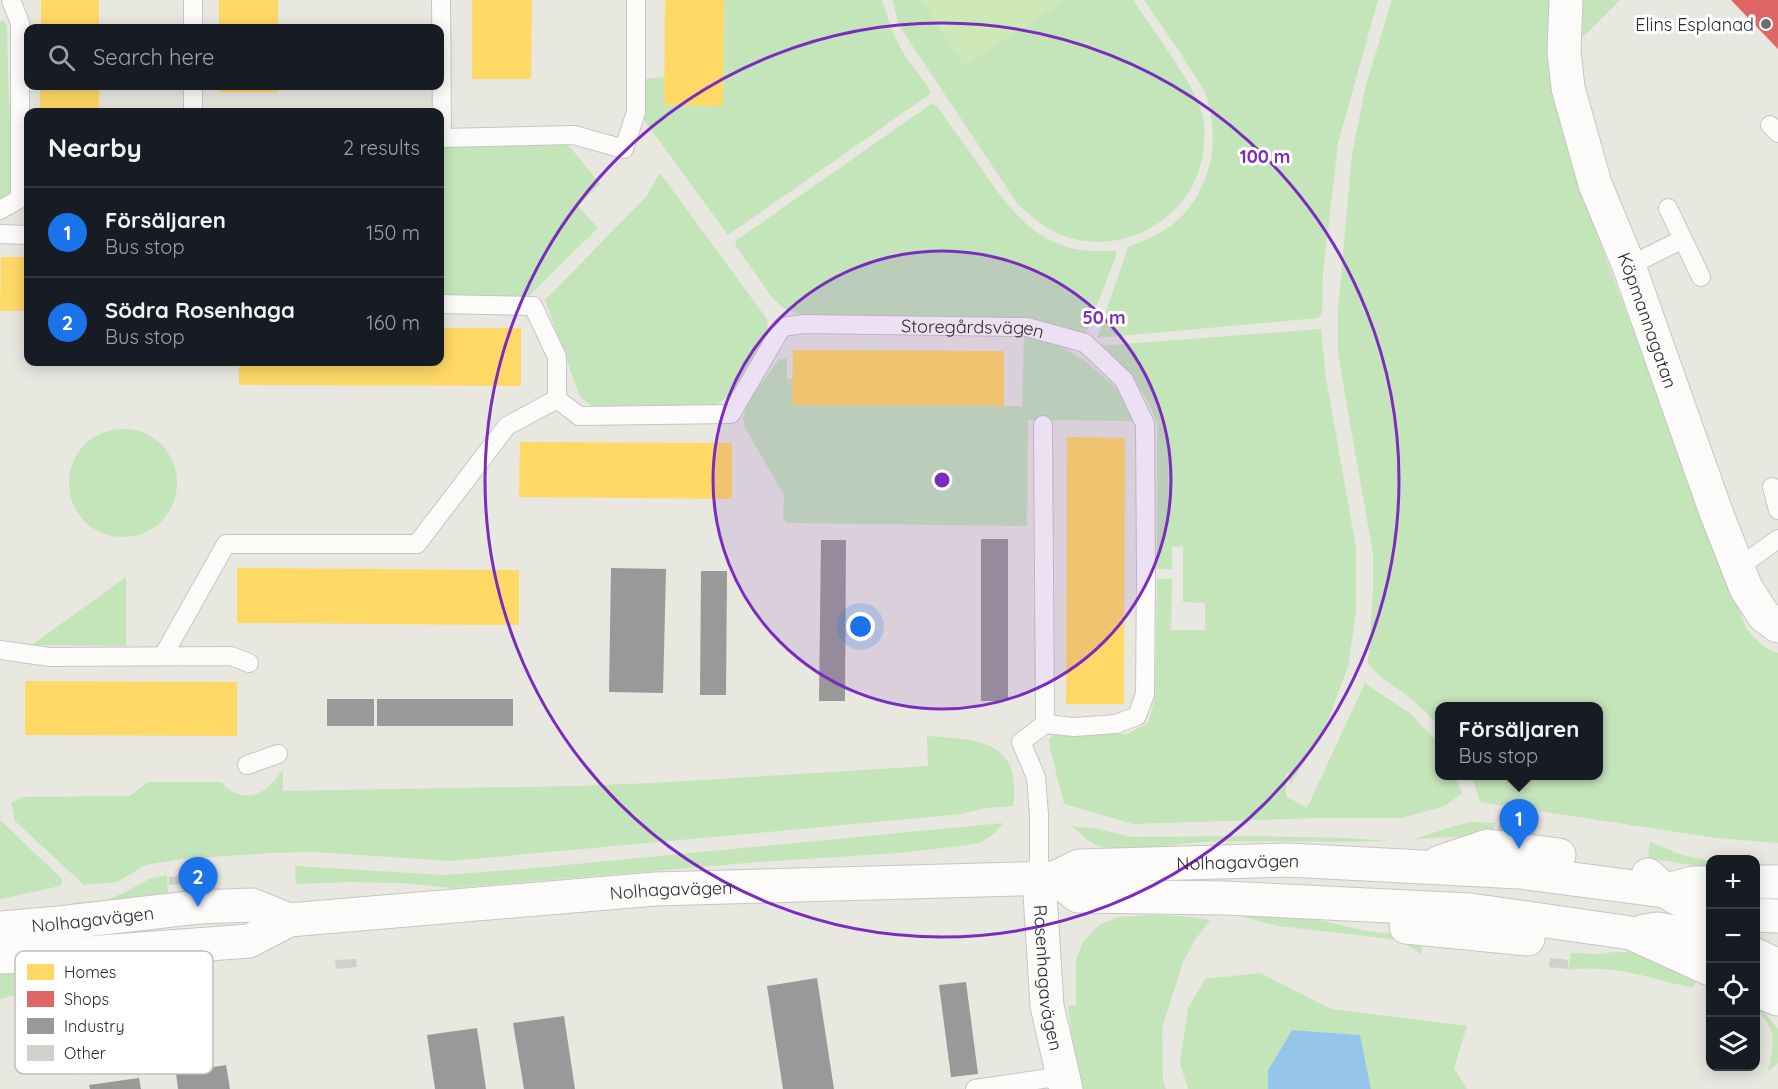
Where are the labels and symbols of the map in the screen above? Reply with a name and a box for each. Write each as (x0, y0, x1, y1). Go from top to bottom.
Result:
place label: Elins Esplanad (1635, 13, 1754, 36)
marker: Elins Esplanad (1759, 17, 1773, 31)
text: 100 m (1240, 145, 1290, 168)
street label: Köpmannagatan (1613, 249, 1683, 391)
text: 50 m (1082, 306, 1126, 329)
street label: Storegårdsvägen (901, 314, 1047, 343)
centre of rings (932, 470, 952, 490)
your location (846, 612, 875, 641)
pin: 1 (1500, 800, 1538, 849)
street label: Nolhagavägen (1176, 848, 1300, 875)
pin: 2 (178, 858, 218, 907)
street label: Nolhagavägen (609, 875, 733, 904)
street label: Nolhagavägen (30, 901, 155, 937)
street label: Rosenhagavägen (1029, 904, 1068, 1053)
legend (15, 951, 213, 1074)
text: Homes (64, 962, 116, 982)
text: Shops (64, 989, 109, 1009)
text: Industry (64, 1016, 124, 1036)
text: Other (64, 1043, 106, 1063)

